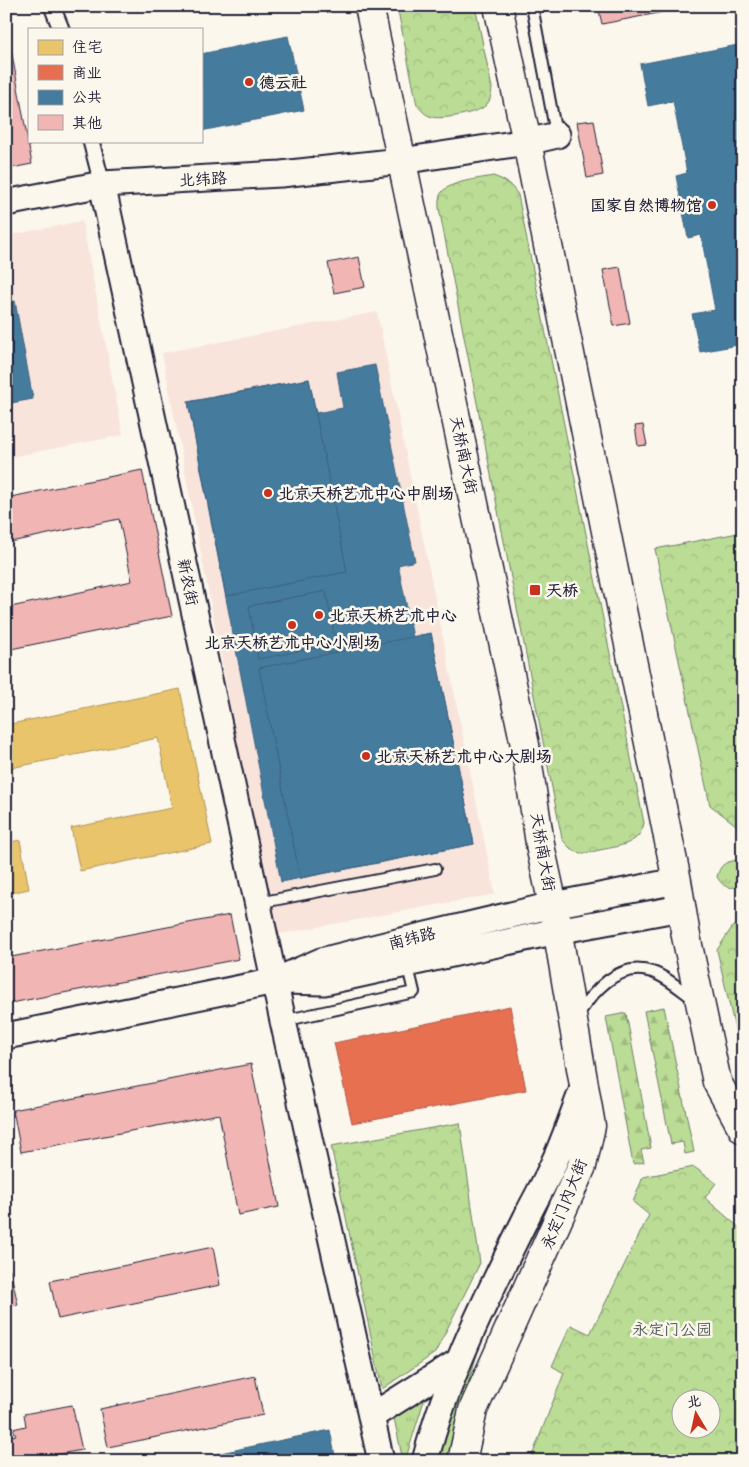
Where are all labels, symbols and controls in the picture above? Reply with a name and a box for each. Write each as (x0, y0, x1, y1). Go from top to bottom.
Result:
legend (28, 28, 202, 142)
text: 住宅 (72, 34, 102, 60)
text: 商业 (72, 60, 102, 86)
place label: 德云社 (259, 68, 307, 97)
marker: 德云社 (243, 76, 255, 88)
text: 公共 (72, 84, 102, 110)
text: 其他 (72, 110, 102, 136)
street label: 北纬路 (178, 163, 228, 195)
place label: 国家自然博物馆 (590, 191, 702, 220)
marker: 国家自然博物馆 (706, 199, 718, 211)
street label: 天桥南大街 (441, 413, 487, 497)
place label: 北京天桥艺术中心中剧场 (278, 479, 454, 508)
marker: 北京天桥艺术中心中剧场 (262, 487, 274, 499)
street label: 新农街 (169, 556, 207, 608)
place label: 天桥 (546, 576, 578, 605)
marker: 天桥 (528, 583, 542, 597)
place label: 北京天桥艺术中心 (329, 601, 457, 630)
marker: 北京天桥艺术中心 (313, 609, 325, 621)
marker: 北京天桥艺术中心小剧场 (286, 619, 298, 631)
place label: 北京天桥艺术中心小剧场 (204, 628, 380, 657)
place label: 北京天桥艺术中心大剧场 (376, 742, 552, 771)
marker: 北京天桥艺术中心大剧场 (360, 750, 372, 762)
street label: 天桥南大街 (522, 810, 564, 894)
street label: 南纬路 (385, 918, 439, 958)
street label: 永定门内大街 (533, 1154, 595, 1254)
park label: 永定门公园 (632, 1315, 712, 1344)
text: 北 (685, 1388, 703, 1415)
north arrow (672, 1390, 722, 1440)

